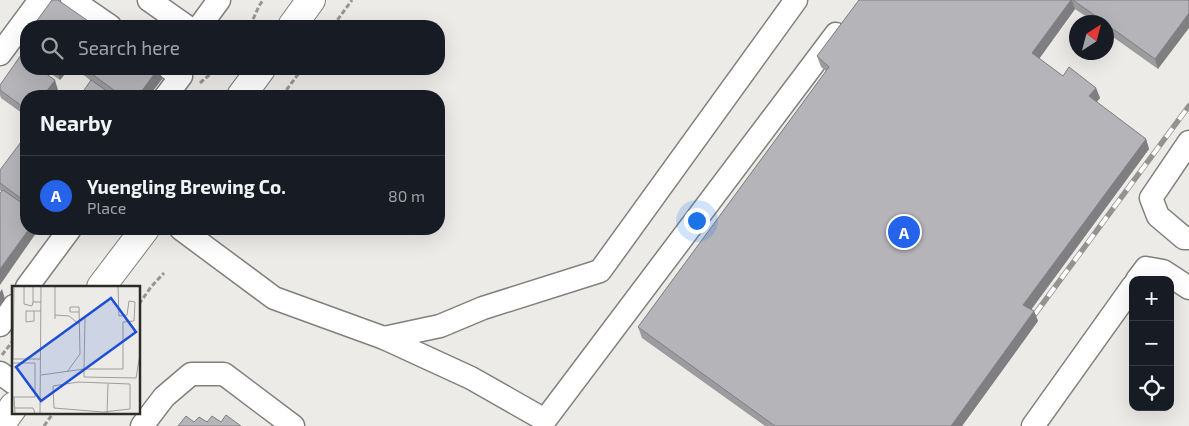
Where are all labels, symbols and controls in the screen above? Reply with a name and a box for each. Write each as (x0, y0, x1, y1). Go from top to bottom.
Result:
north arrow (1069, 15, 1114, 60)
search box (20, 20, 445, 75)
icon: search (38, 34, 66, 62)
text: Search here (78, 36, 180, 59)
text: Nearby (40, 110, 112, 135)
text: Yuengling Brewing Co. (87, 175, 286, 198)
text: A (51, 186, 61, 205)
text: 80 m (388, 186, 425, 205)
text: Place (87, 198, 126, 217)
your location (684, 208, 710, 234)
pin: A (888, 213, 920, 251)
map controls (1129, 276, 1174, 411)
button: + (1129, 276, 1174, 321)
inset map (12, 286, 140, 414)
button: − (1129, 321, 1174, 366)
button: locate (1129, 366, 1174, 411)

